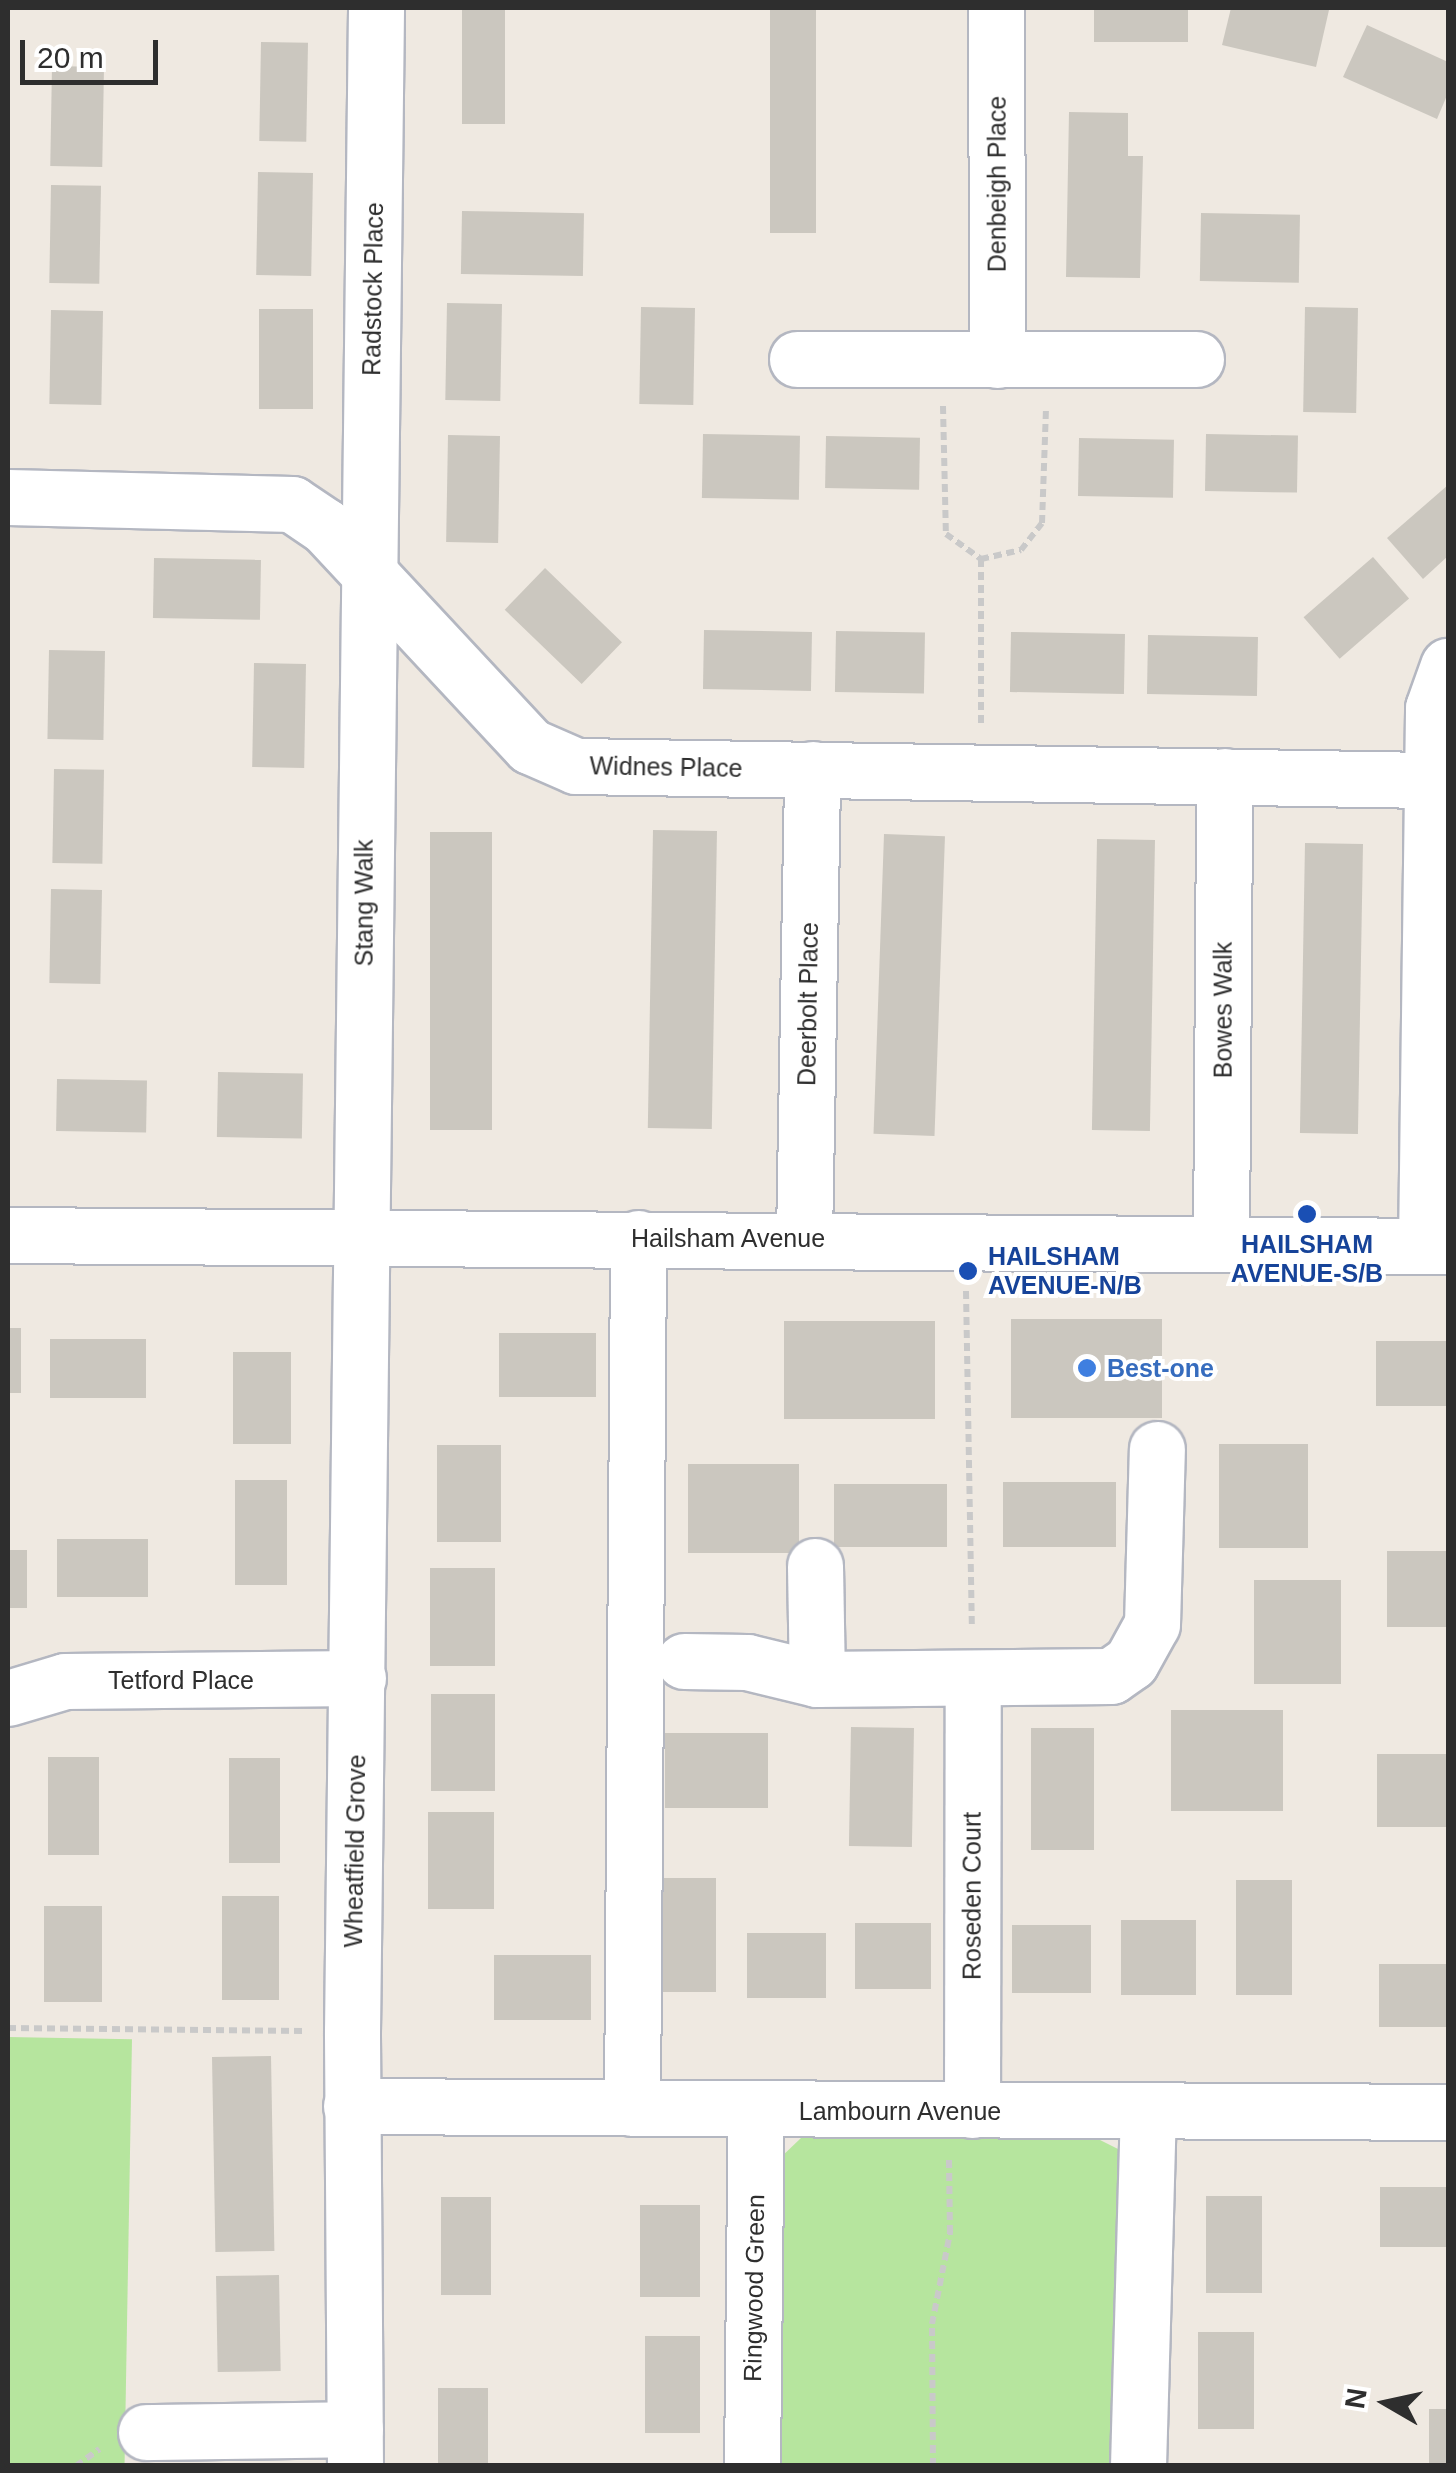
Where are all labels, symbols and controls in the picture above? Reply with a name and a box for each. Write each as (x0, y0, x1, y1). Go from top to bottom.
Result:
scale bar (25, 20, 162, 82)
text: 20 m (37, 41, 104, 74)
street label: Denbeigh Place (982, 96, 1012, 272)
street label: Radstock Place (356, 202, 390, 376)
street label: Widnes Place (589, 751, 743, 783)
street label: Stang Walk (349, 840, 379, 966)
street label: Deerbolt Place (792, 922, 824, 1086)
street label: Bowes Walk (1208, 942, 1238, 1078)
marker: HAILSHAM AVENUE-S/B (1296, 1203, 1318, 1225)
street label: Hailsham Avenue (630, 1223, 826, 1253)
place label: HAILSHAM AVENUE-S/B (1231, 1230, 1383, 1289)
place label: HAILSHAM AVENUE-N/B (988, 1242, 1142, 1301)
marker: HAILSHAM AVENUE-N/B (957, 1260, 979, 1282)
place label: Best-one (1107, 1353, 1214, 1383)
marker: Best-one (1076, 1357, 1098, 1379)
street label: Tetford Place (108, 1665, 254, 1695)
street label: Wheatfield Grove (338, 1754, 372, 1948)
street label: Roseden Court (957, 1812, 987, 1980)
street label: Lambourn Avenue (798, 2096, 1002, 2126)
street label: Ringwood Green (737, 2194, 771, 2382)
north arrow (1336, 2353, 1436, 2453)
text: N (1339, 2386, 1373, 2411)

